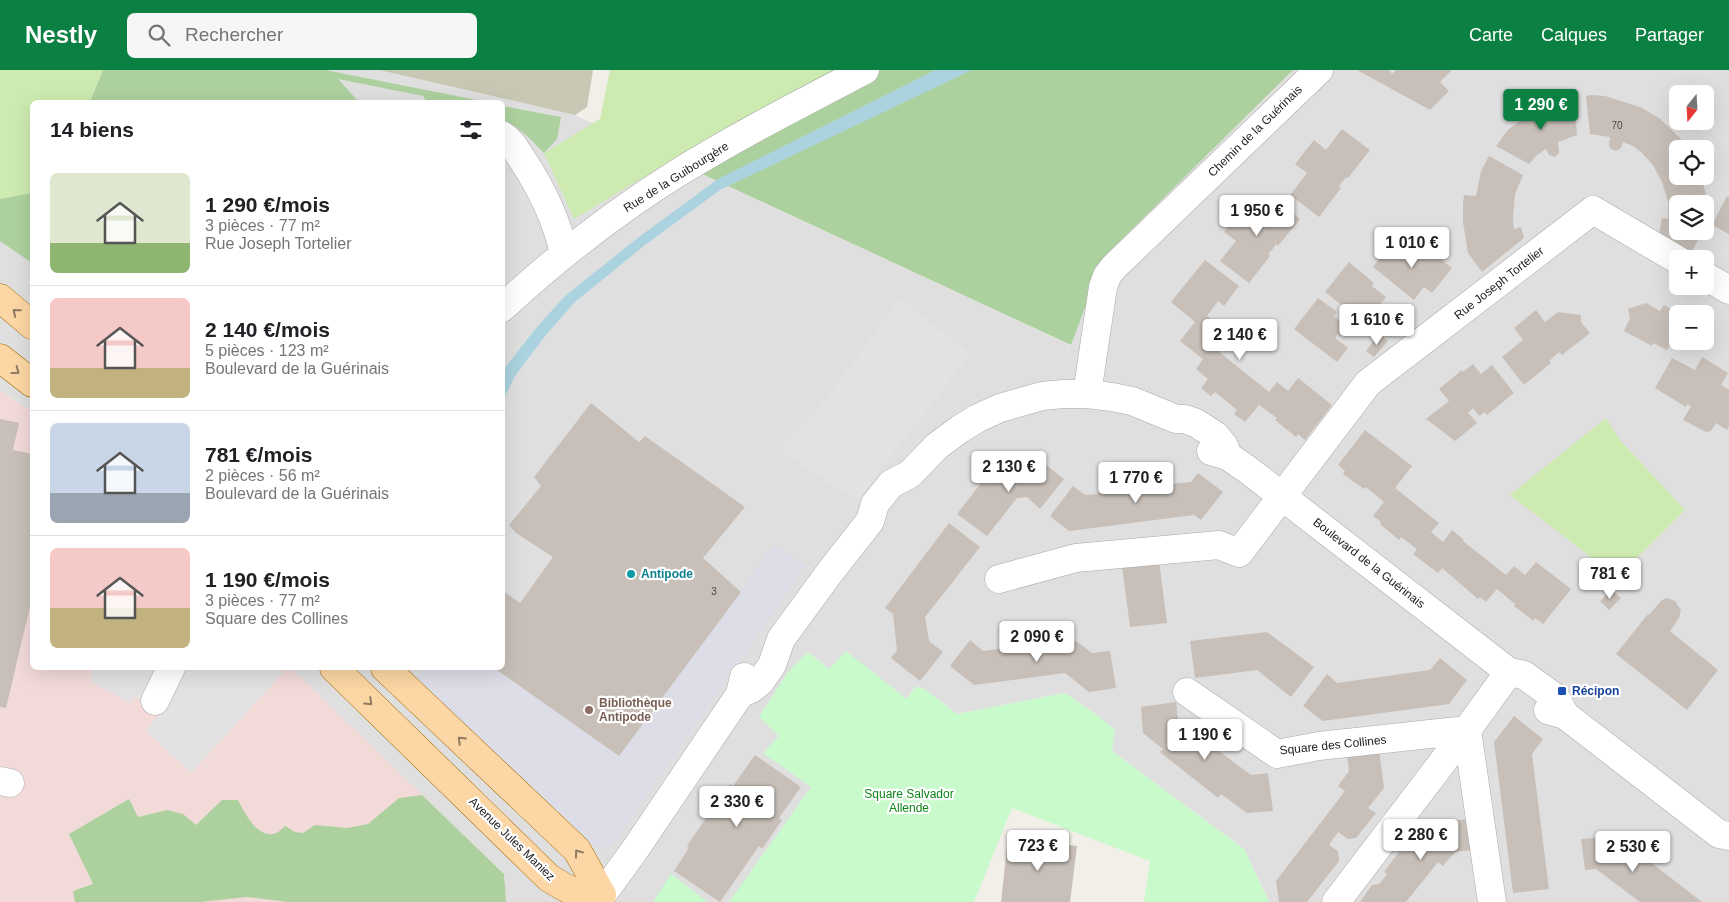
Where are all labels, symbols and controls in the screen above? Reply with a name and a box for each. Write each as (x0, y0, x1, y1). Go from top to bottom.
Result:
search box (127, 13, 477, 58)
text: Nestly (25, 21, 97, 48)
icon: search (145, 21, 173, 49)
text: Rechercher (185, 24, 283, 45)
text: Carte (1469, 25, 1513, 45)
text: Calques (1541, 25, 1607, 45)
text: Partager (1635, 25, 1704, 45)
street label: Chemin de la Guérinais (1205, 82, 1305, 180)
north arrow (1669, 85, 1714, 130)
map controls (1669, 85, 1714, 350)
pin: 1 290 € (1495, 88, 1587, 131)
text: 1 290 € (1514, 96, 1568, 113)
icon: filters (457, 116, 485, 144)
text: 14 biens (50, 118, 134, 141)
house number: 70 (1611, 120, 1623, 131)
street label: Rue de la Guibourgère (621, 139, 731, 215)
button: locate (1669, 140, 1714, 185)
icon: home (90, 193, 150, 253)
text: 1 290 €/mois (205, 193, 330, 216)
pin: 1 950 € (1211, 194, 1303, 237)
button: layers (1669, 195, 1714, 240)
text: 1 950 € (1230, 202, 1284, 219)
text: 3 pièces · 77 m² (205, 217, 320, 234)
pin: 1 010 € (1366, 226, 1458, 269)
text: 1 010 € (1385, 234, 1439, 251)
text: Rue Joseph Tortelier (205, 235, 351, 252)
street label: Rue Joseph Tortelier (1451, 244, 1547, 322)
button: + (1669, 250, 1714, 295)
pin: 1 610 € (1331, 304, 1423, 346)
button: − (1669, 305, 1714, 350)
one-way arrow (13, 308, 22, 317)
text: 1 610 € (1350, 311, 1404, 328)
icon: home (90, 318, 150, 378)
text: 2 140 €/mois (205, 318, 330, 341)
pin: 2 140 € (1194, 318, 1286, 361)
text: 2 140 € (1213, 326, 1267, 343)
text: 5 pièces · 123 m² (205, 342, 329, 359)
text: Boulevard de la Guérinais (205, 360, 389, 377)
one-way arrow (10, 365, 19, 373)
icon: home (90, 443, 150, 503)
text: 781 €/mois (205, 443, 312, 466)
pin: 2 130 € (963, 450, 1055, 493)
text: 2 130 € (982, 458, 1036, 475)
pin: 1 770 € (1090, 462, 1182, 504)
text: 2 pièces · 56 m² (205, 467, 320, 484)
text: 1 770 € (1109, 469, 1163, 486)
text: Boulevard de la Guérinais (205, 485, 389, 502)
street label: Boulevard de la Guérinais (1310, 515, 1428, 611)
pin: 781 € (1575, 558, 1645, 600)
text: 781 € (1590, 565, 1630, 582)
place label: Antipode (641, 567, 693, 581)
icon: home (90, 568, 150, 628)
text: 1 190 €/mois (205, 568, 330, 591)
marker: Antipode (625, 568, 637, 580)
house number: 3 (711, 586, 717, 597)
text: 3 pièces · 77 m² (205, 592, 320, 609)
text: Square des Collines (205, 610, 348, 627)
pin: 2 090 € (991, 620, 1083, 663)
text: 2 090 € (1010, 628, 1064, 645)
place label: Récipon (1572, 684, 1619, 698)
marker: Récipon (1556, 685, 1568, 697)
one-way arrow (364, 696, 373, 705)
place label: Bibliothèque Antipode (599, 696, 672, 724)
marker: Bibliothèque Antipode (583, 704, 595, 716)
pin: 1 190 € (1159, 718, 1251, 761)
text: 1 190 € (1178, 726, 1232, 743)
street label: Square des Collines (1279, 732, 1387, 758)
one-way arrow (458, 737, 467, 746)
pin: 2 330 € (691, 786, 783, 828)
park label: Square Salvador Allende (864, 787, 954, 815)
text: 2 330 € (710, 793, 764, 810)
street label: Avenue Jules Maniez (466, 794, 558, 884)
pin: 2 280 € (1375, 818, 1467, 861)
text: 2 280 € (1394, 826, 1448, 843)
pin: 723 € (1003, 830, 1073, 872)
pin: 2 530 € (1587, 830, 1679, 873)
text: 723 € (1018, 837, 1058, 854)
text: 2 530 € (1606, 838, 1660, 855)
one-way arrow (575, 849, 584, 859)

